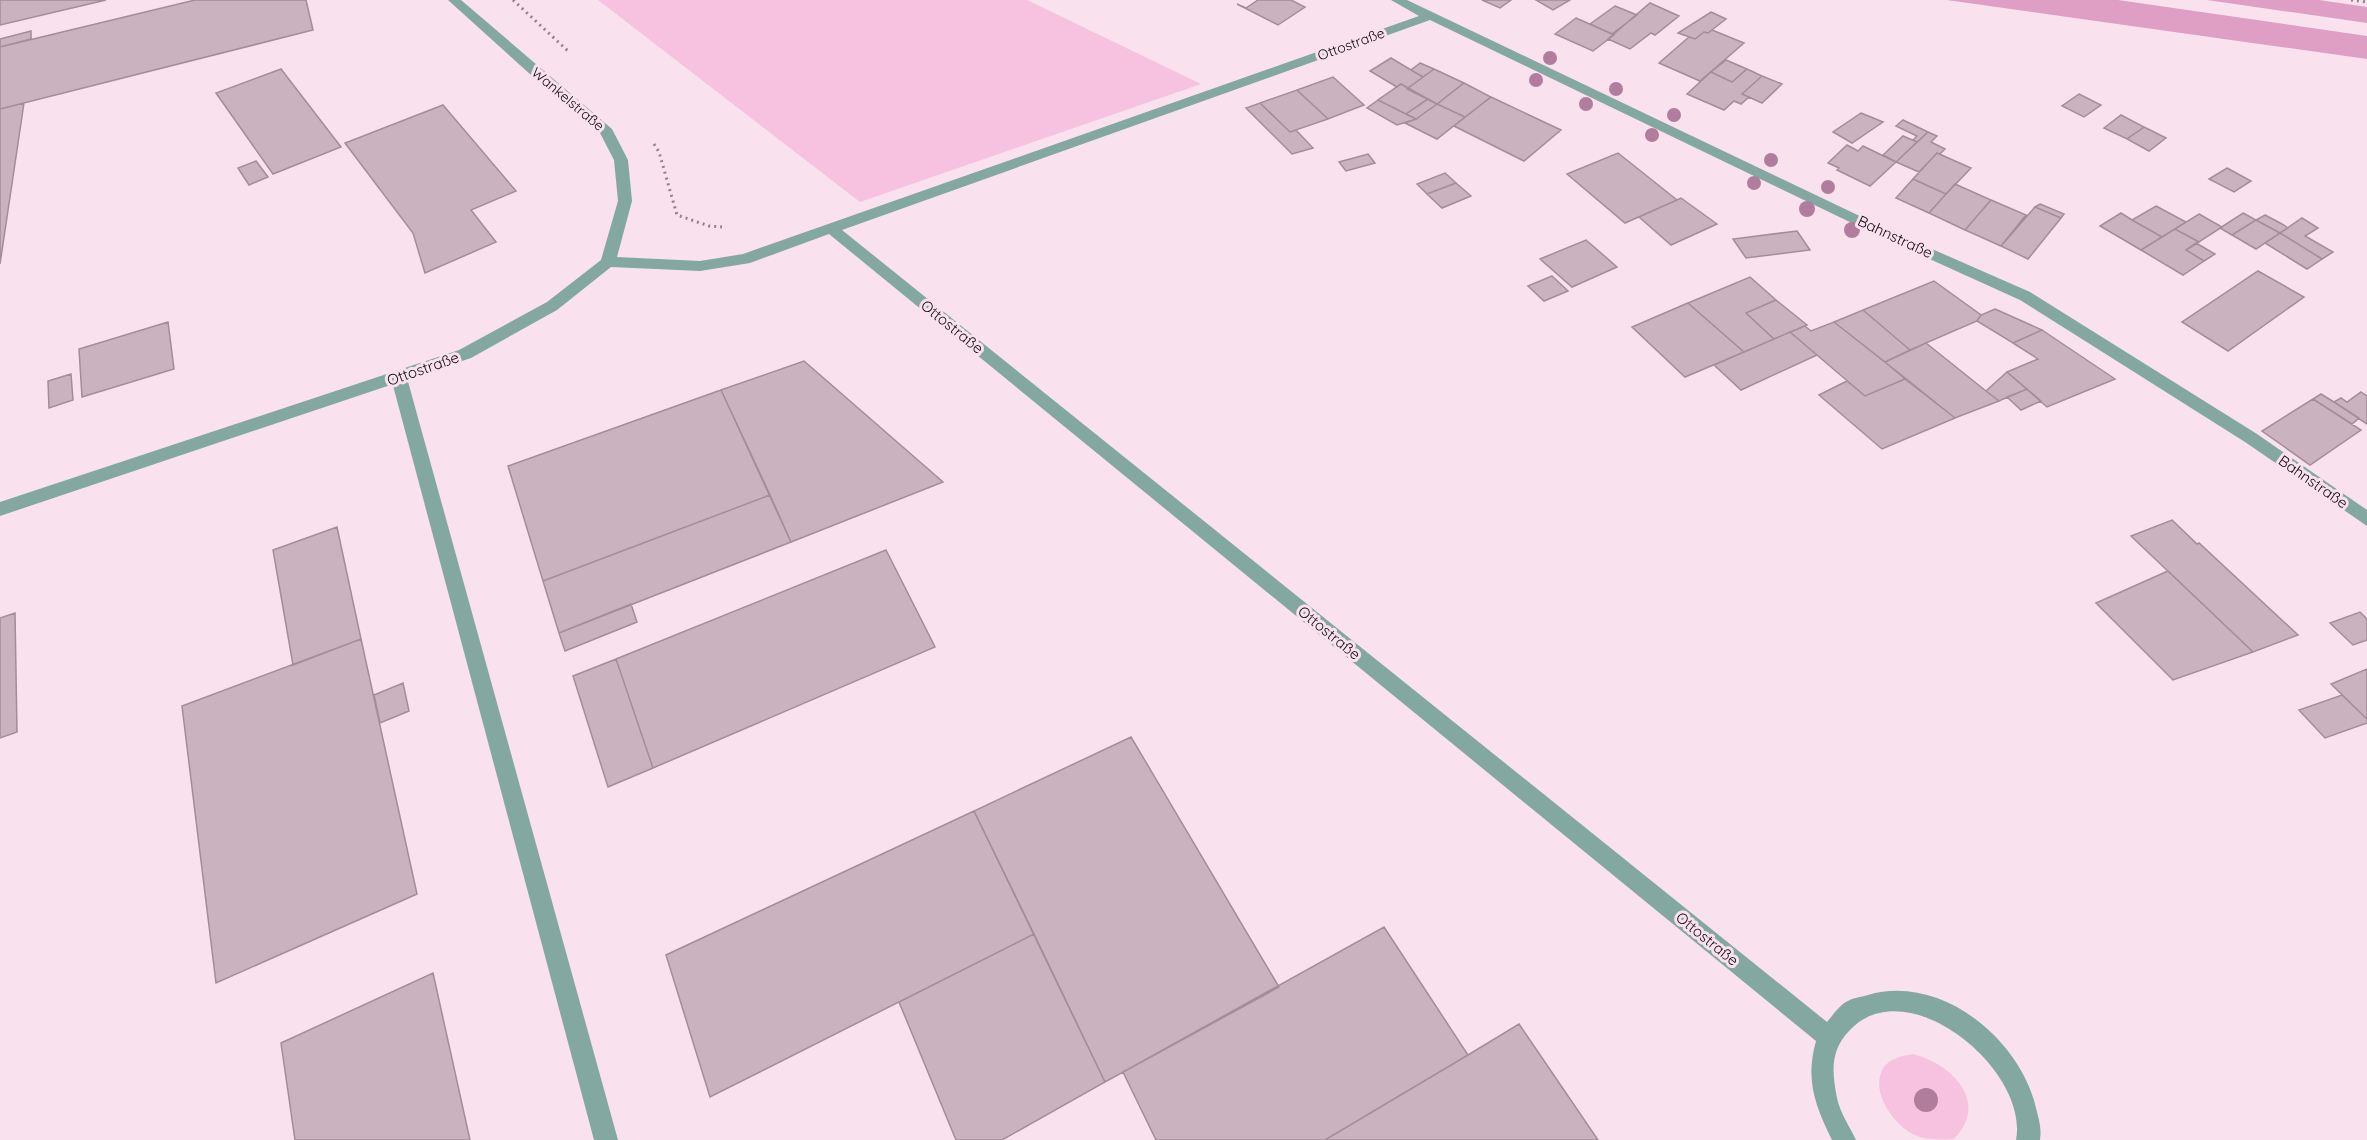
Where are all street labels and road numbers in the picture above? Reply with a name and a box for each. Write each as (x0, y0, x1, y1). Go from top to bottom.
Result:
street label: Ottostraße (1315, 24, 1387, 64)
street label: Wankelstraße (528, 63, 608, 135)
street label: Bahnstraße (1855, 211, 1936, 262)
street label: Ottostraße (917, 296, 987, 358)
street label: Ottostraße (384, 347, 461, 390)
street label: Bahnstraße (2275, 451, 2352, 512)
street label: Ottostraße (1294, 602, 1364, 664)
street label: Ottostraße (1672, 908, 1742, 970)

